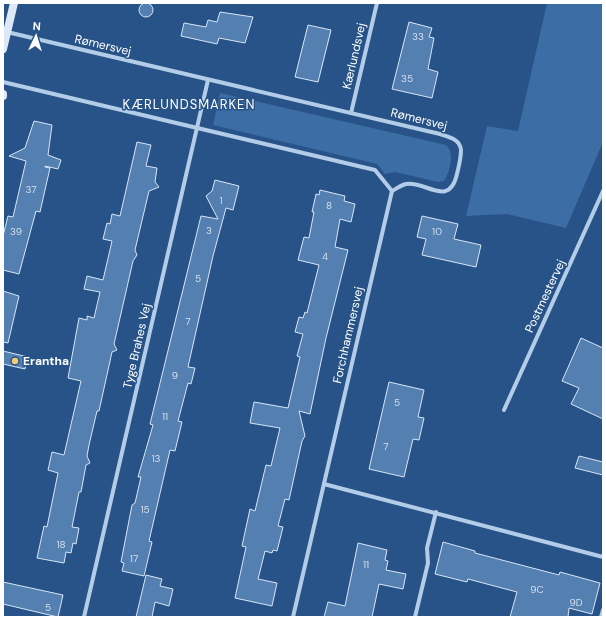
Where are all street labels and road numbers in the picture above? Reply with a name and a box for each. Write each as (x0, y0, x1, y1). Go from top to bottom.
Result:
street label: Kærlundsvej (339, 21, 369, 91)
street label: Rømersvej (73, 31, 133, 59)
street label: Rømersvej (389, 104, 449, 134)
street label: Postmestervej (521, 257, 569, 335)
street label: Forchhammersvej (329, 285, 367, 385)
street label: Tyge Brahes Vej (119, 302, 155, 390)

